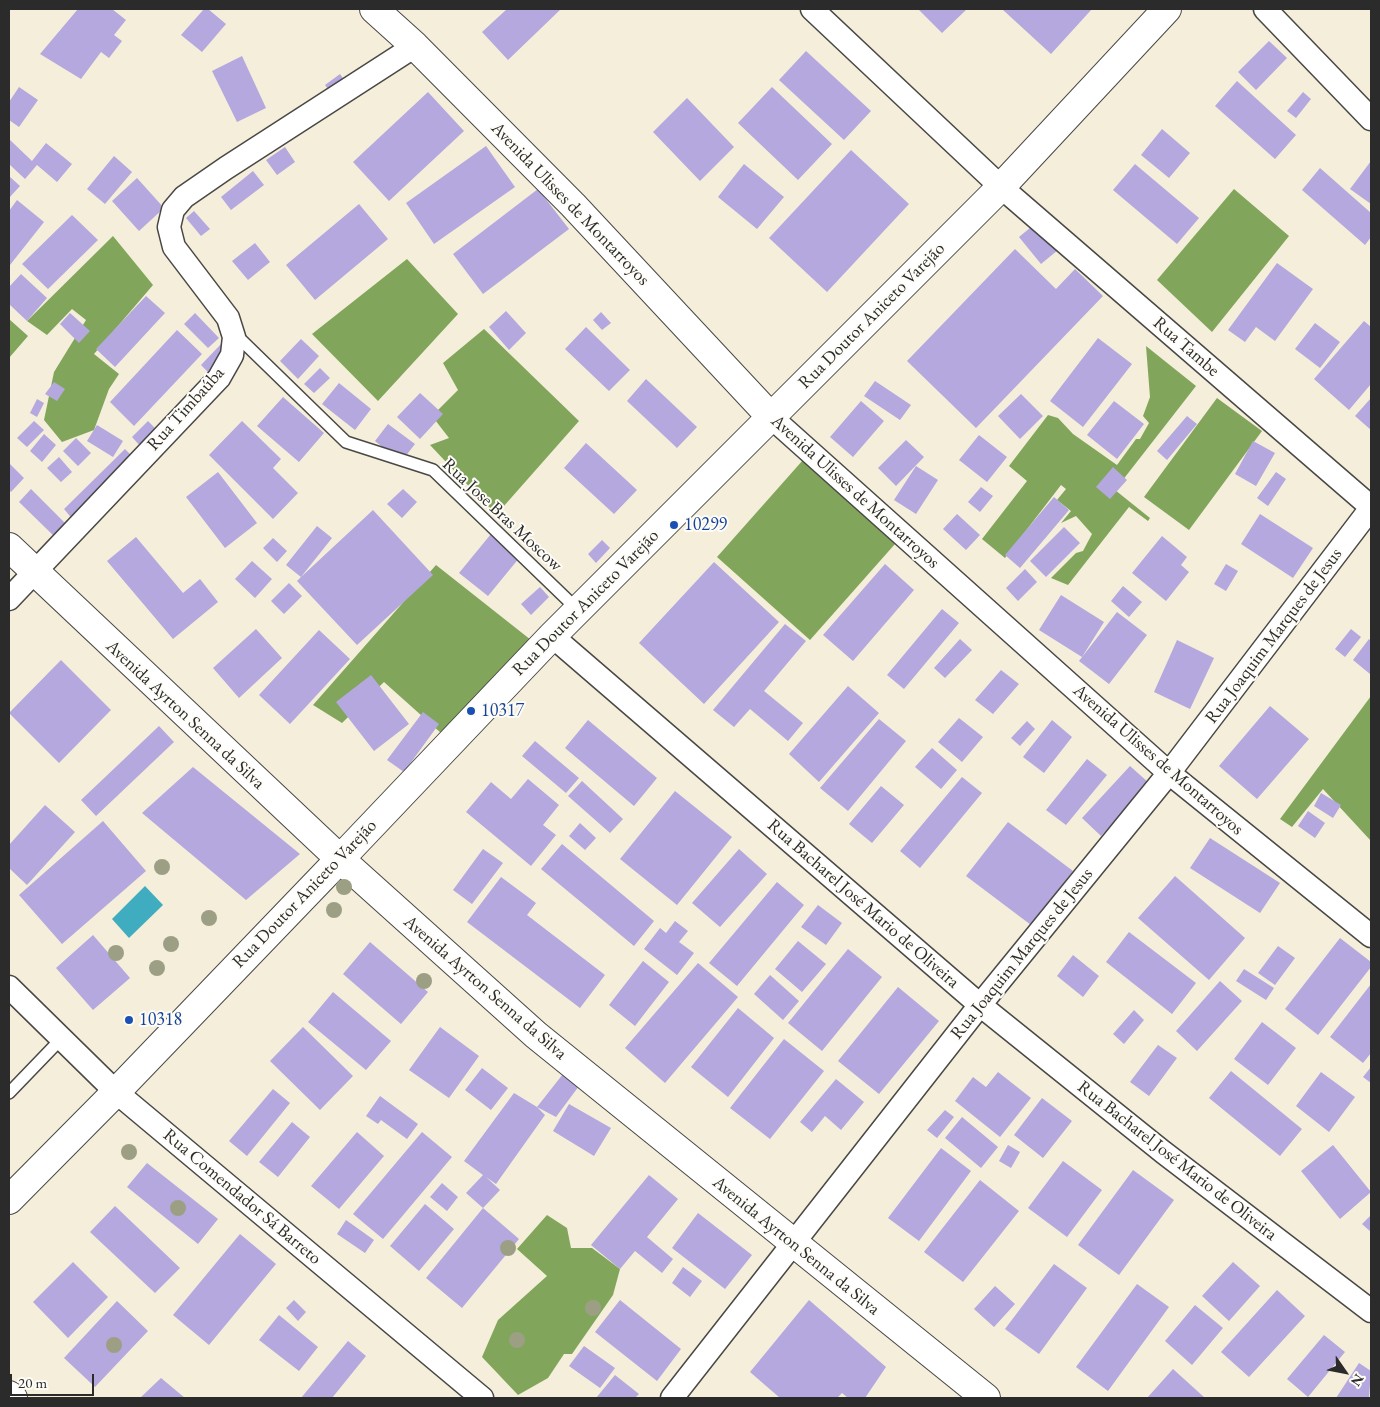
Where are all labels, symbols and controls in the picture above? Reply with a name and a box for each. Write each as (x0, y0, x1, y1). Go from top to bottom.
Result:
street label: Avenida Ulisses de Montarroyos (486, 118, 654, 290)
street label: Rua Doutor Aniceto Varejão (794, 238, 950, 394)
street label: Rua Tambe (1148, 312, 1224, 382)
street label: Rua Timbaúba (143, 363, 229, 455)
street label: Avenida Ulisses de Montarroyos (766, 411, 944, 573)
street label: Rua Jose Bras Moscow (437, 454, 567, 576)
place label: 10299 (684, 514, 727, 536)
marker: 10299 (668, 519, 680, 531)
street label: Rua Doutor Aniceto Varejão (508, 525, 664, 681)
street label: Rua Joaquim Marques de Jesus (1201, 544, 1347, 728)
street label: Avenida Ayrton Senna da Silva (101, 636, 269, 794)
street label: Avenida Ulisses de Montarroyos (1068, 680, 1248, 840)
place label: 10317 (481, 700, 524, 722)
marker: 10317 (465, 705, 477, 717)
street label: Rua Doutor Aniceto Varejão (228, 815, 382, 973)
street label: Rua Bacharel José Mario de Oliveira (763, 815, 963, 993)
street label: Rua Joaquim Marques de Jesus (946, 864, 1098, 1044)
street label: Avenida Ayrton Senna da Silva (399, 911, 571, 1065)
place label: 10318 (139, 1009, 182, 1031)
marker: 10318 (123, 1014, 135, 1026)
street label: Rua Bacharel José Mario de Oliveira (1073, 1076, 1281, 1246)
street label: Rua Comendador Sá Barreto (159, 1125, 325, 1269)
street label: Avenida Ayrton Senna da Silva (708, 1172, 884, 1320)
north arrow (1320, 1347, 1370, 1397)
scale bar (12, 1364, 96, 1396)
text: N (1347, 1371, 1368, 1390)
text: 20 m (18, 1373, 47, 1392)

